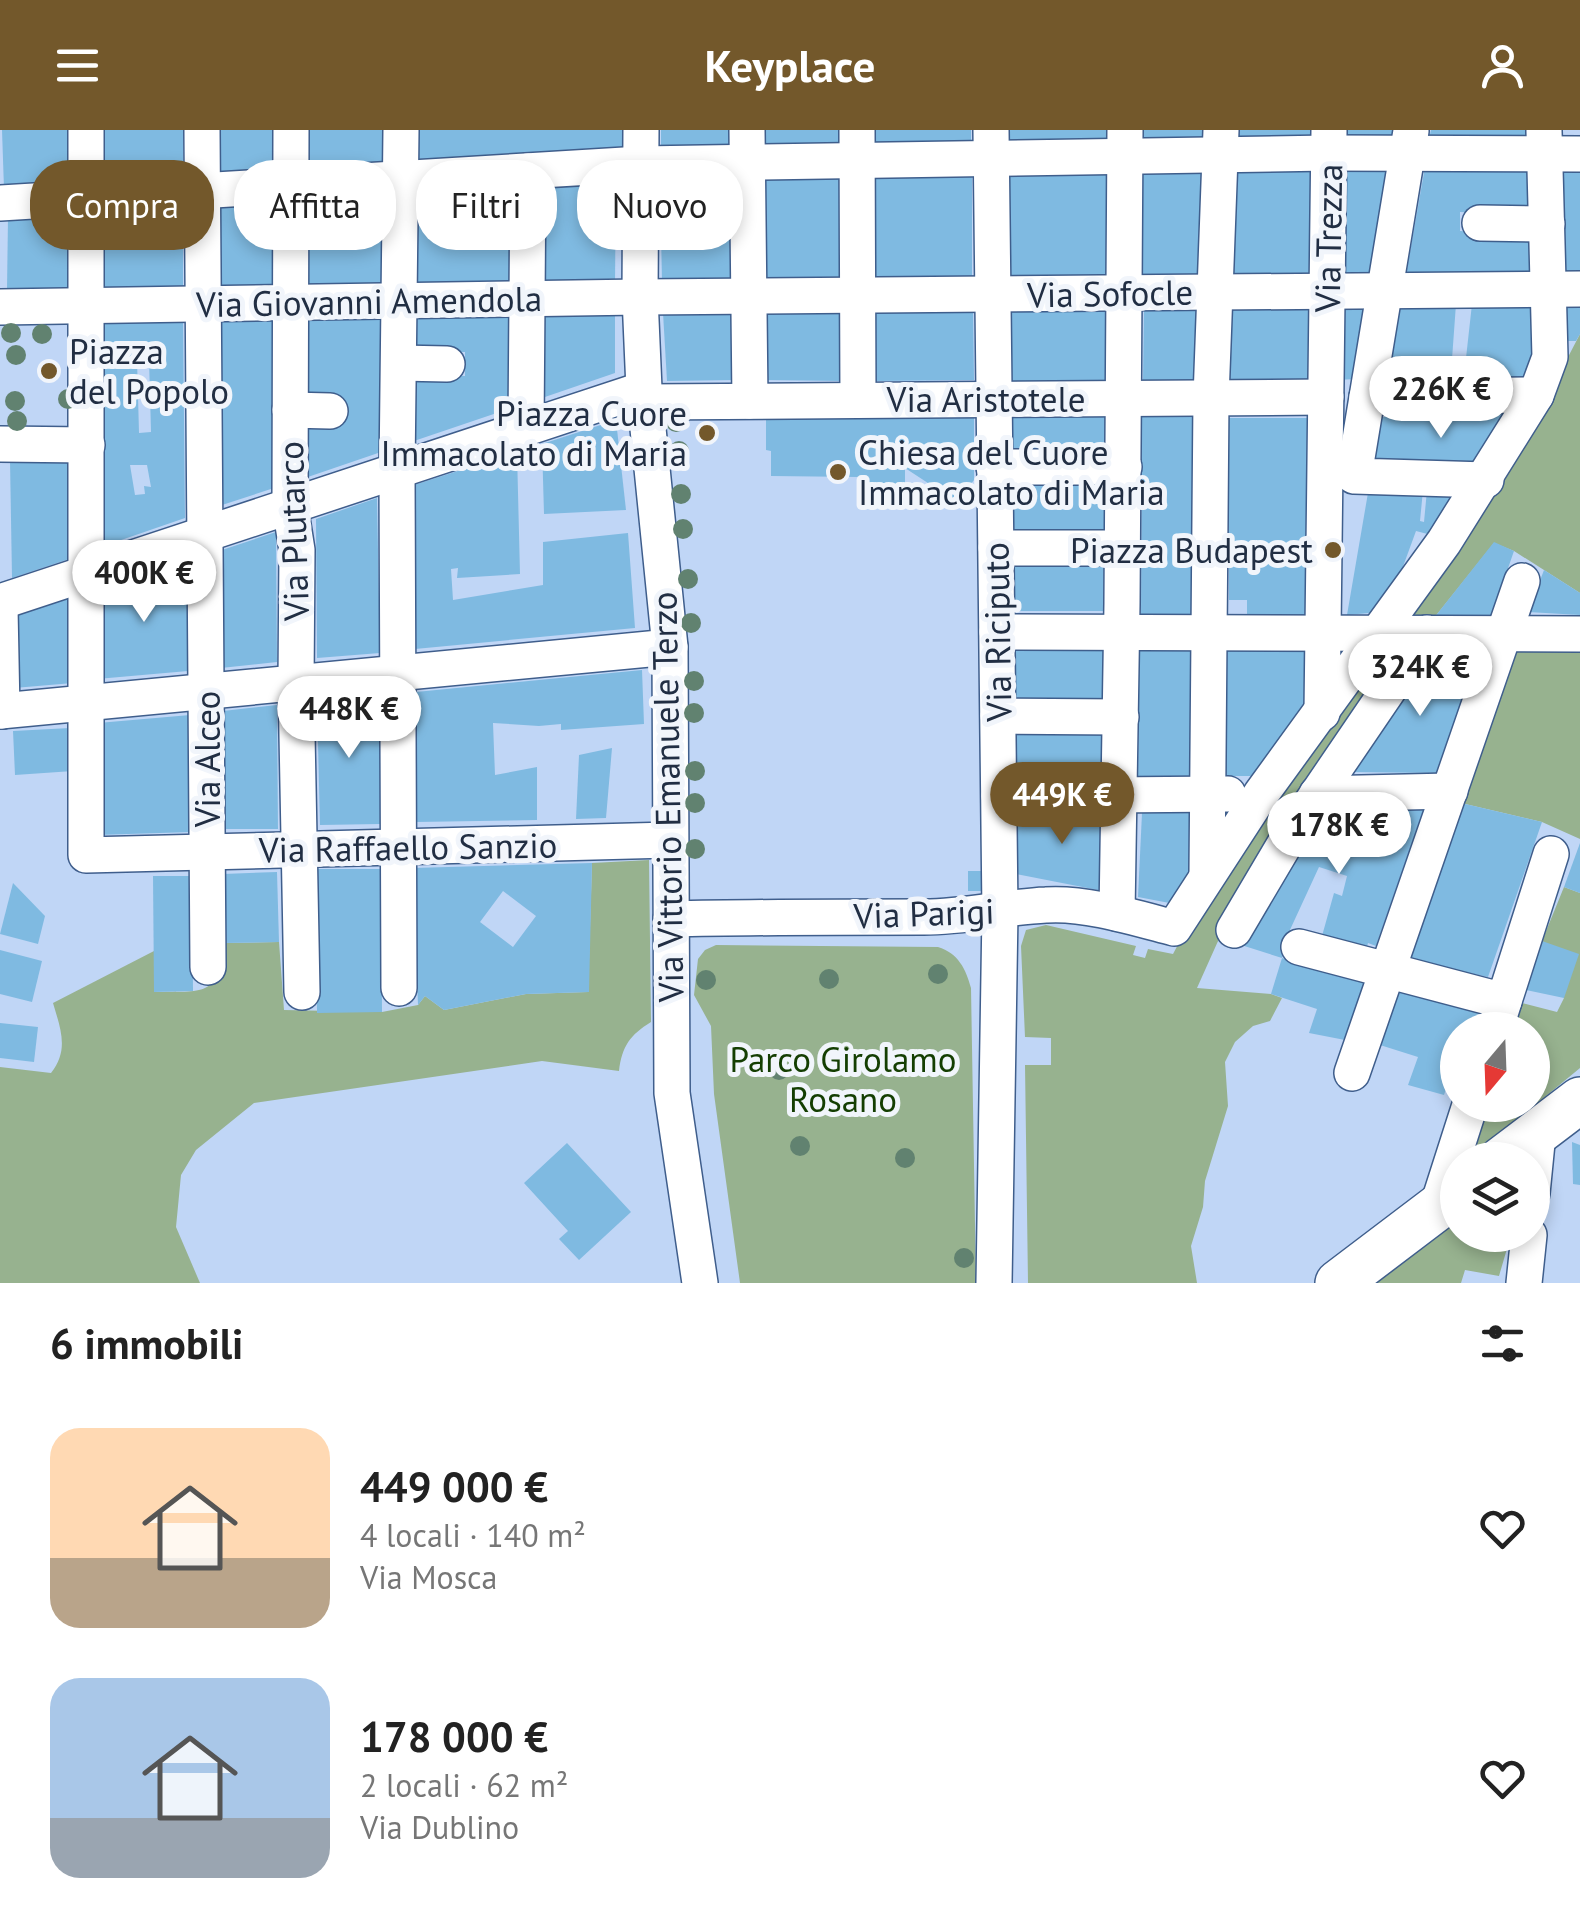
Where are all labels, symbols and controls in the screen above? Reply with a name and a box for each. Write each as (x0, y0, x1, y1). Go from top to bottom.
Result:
text: Keyplace (705, 36, 875, 94)
icon: menu (50, 38, 105, 93)
icon: person (1475, 38, 1530, 93)
chip: Compra (30, 160, 214, 250)
chip: Affitta (234, 160, 396, 250)
chip: Filtri (416, 160, 557, 250)
chip: Nuovo (577, 160, 743, 250)
street label: Via Trezza (1304, 163, 1352, 314)
street label: Via Sofocle (1026, 269, 1193, 317)
street label: Via Giovanni Amendola (195, 275, 542, 327)
place label: Piazza del Popolo (69, 328, 229, 414)
pin: 226K € (1360, 356, 1522, 441)
marker: Piazza del Popolo (38, 360, 60, 382)
text: 226K € (1391, 367, 1491, 409)
street label: Via Aristotele (886, 376, 1085, 422)
place label: Piazza Cuore Immacolato di Maria (380, 390, 687, 476)
marker: Piazza Cuore Immacolato di Maria (696, 422, 718, 444)
place label: Chiesa del Cuore Immacolato di Maria (858, 429, 1165, 515)
street label: Via Plutarco (267, 441, 319, 622)
marker: Chiesa del Cuore Immacolato di Maria (827, 461, 849, 483)
place label: Piazza Budapest (1070, 527, 1313, 573)
marker: Piazza Budapest (1322, 539, 1344, 561)
pin: 400K € (63, 540, 225, 625)
street label: Via Riciputo (972, 542, 1022, 723)
text: 400K € (94, 551, 194, 593)
street label: Via Vittorio Emanuele Terzo (640, 591, 694, 1004)
pin: 324K € (1339, 634, 1501, 719)
text: 324K € (1370, 645, 1470, 687)
pin: 448K € (268, 676, 430, 761)
text: 448K € (299, 687, 399, 729)
street label: Via Alceo (184, 691, 230, 828)
pin: 449K € (981, 762, 1143, 847)
text: 449K € (1012, 773, 1112, 815)
pin: 178K € (1258, 792, 1420, 877)
text: 178K € (1289, 803, 1389, 845)
street label: Via Raffaello Sanzio (257, 821, 558, 873)
street label: Via Parigi (852, 888, 995, 938)
north arrow (1440, 1012, 1550, 1122)
map controls (1440, 1012, 1550, 1252)
park label: Parco Girolamo Rosano (730, 1036, 956, 1122)
button: layers (1440, 1142, 1550, 1252)
text: 6 immobili (50, 1316, 243, 1371)
icon: filters (1475, 1316, 1530, 1371)
text: 449 000 € (360, 1459, 548, 1514)
icon: home (130, 1468, 250, 1588)
icon: heart (1475, 1501, 1530, 1556)
text: 4 locali · 140 m² (360, 1514, 586, 1556)
text: Via Mosca (360, 1556, 497, 1598)
text: 178 000 € (360, 1709, 548, 1764)
icon: home (130, 1718, 250, 1838)
icon: heart (1475, 1751, 1530, 1806)
text: 2 locali · 62 m² (360, 1764, 568, 1806)
text: Via Dublino (360, 1806, 519, 1848)

